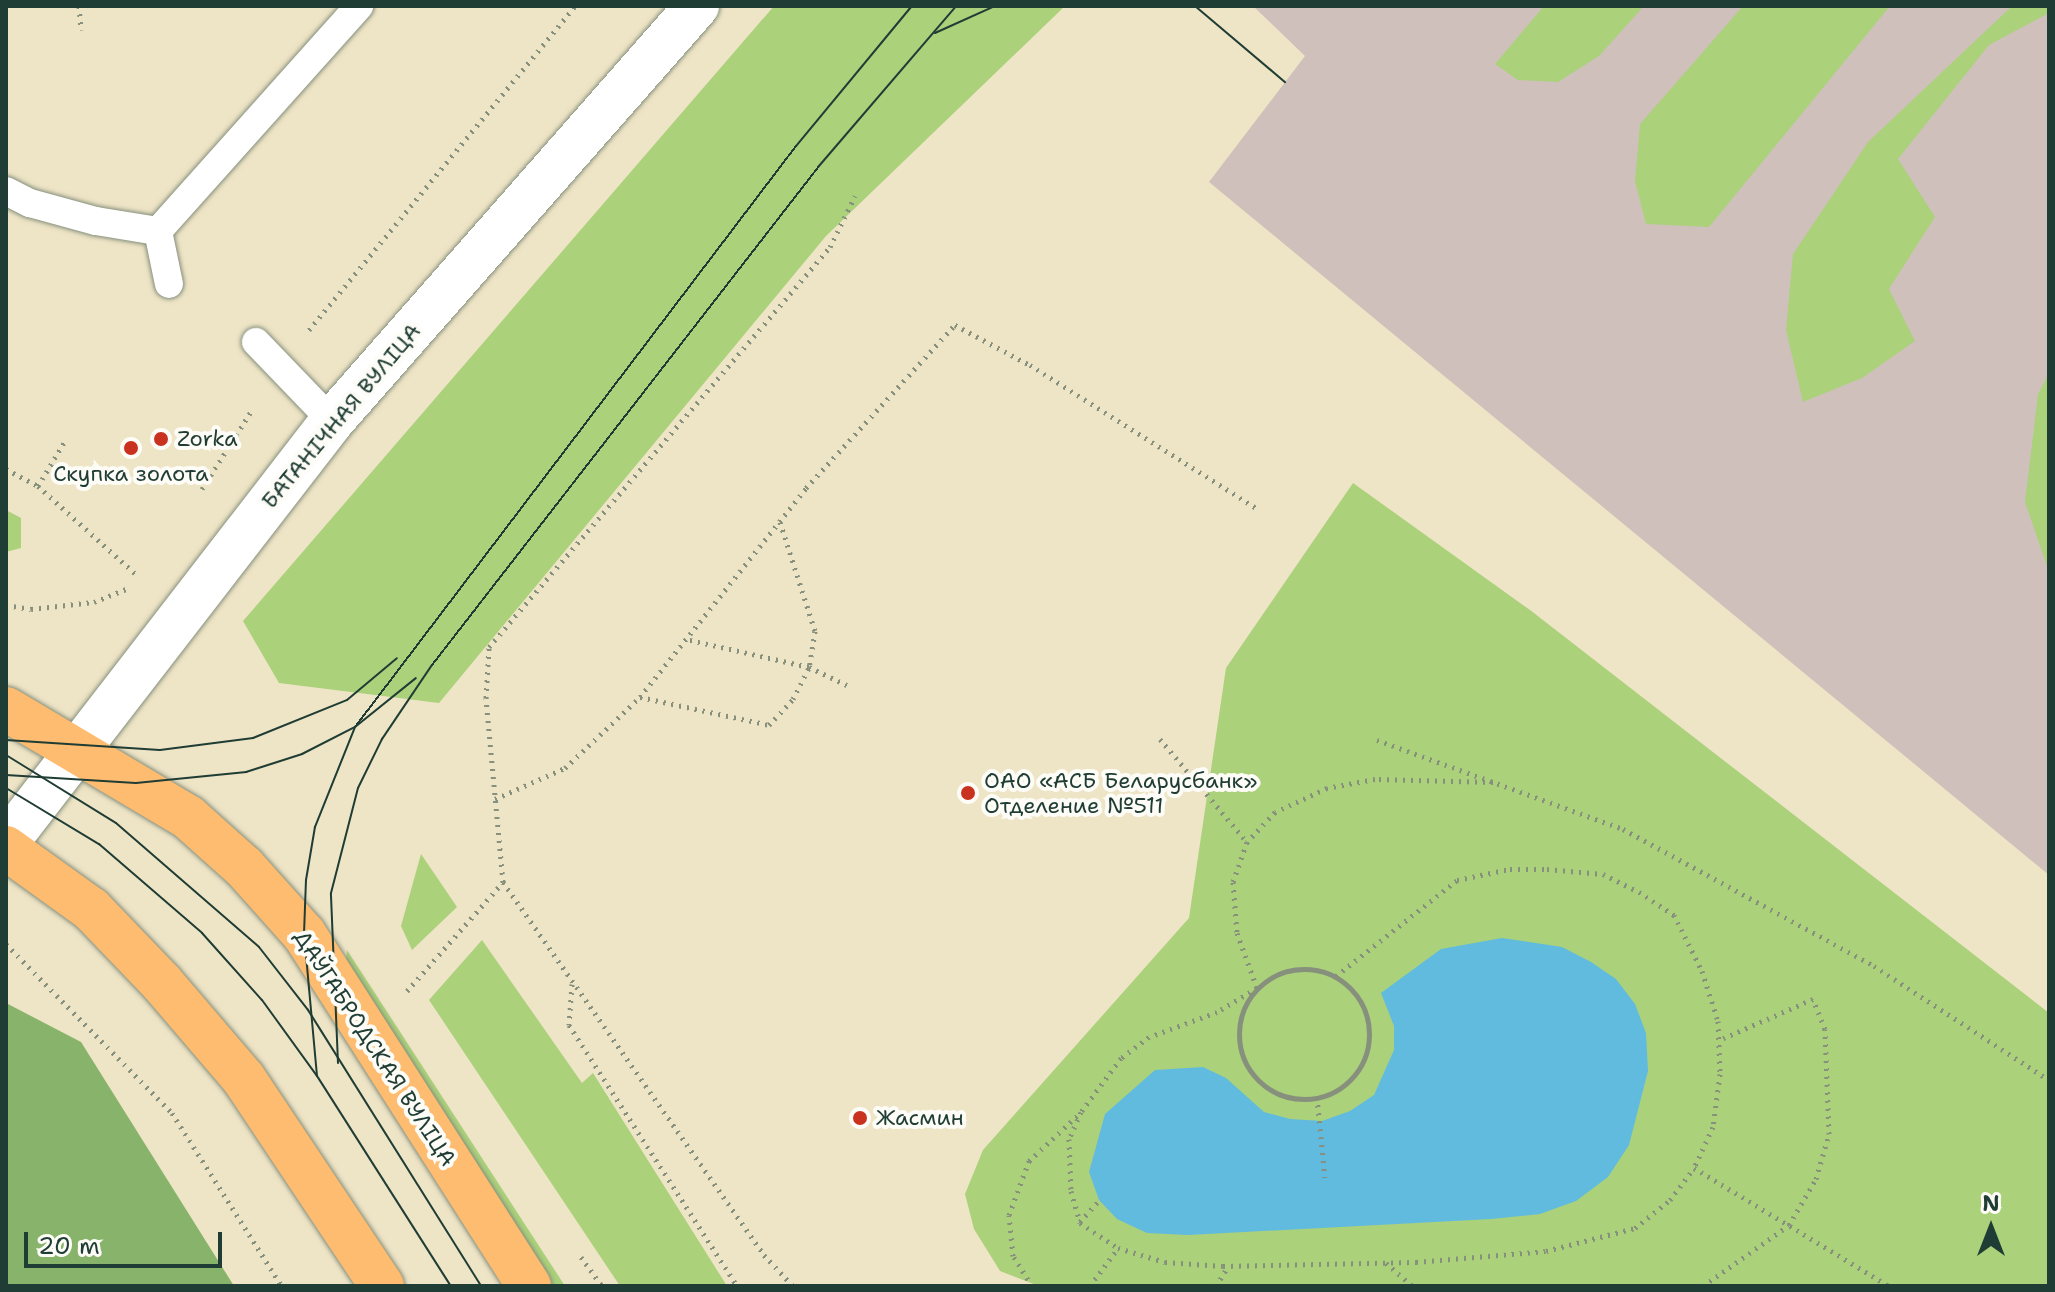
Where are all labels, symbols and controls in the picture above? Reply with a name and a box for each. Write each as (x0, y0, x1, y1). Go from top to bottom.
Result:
street label: БАТАНІЧНАЯ ВУЛІЦА (256, 318, 426, 514)
place label: Zorka (177, 426, 238, 452)
marker: Zorka (152, 430, 170, 448)
marker: Скупка золота (122, 439, 140, 457)
place label: Скупка золота (53, 461, 209, 487)
place label: ОАО «АСБ Беларусбанк» Отделение №511 (984, 767, 1257, 818)
marker: ОАО «АСБ Беларусбанк» Отделение №511 (959, 784, 977, 802)
street label: ДАЎГАБРОДСКАЯ ВУЛІЦА (289, 925, 461, 1171)
place label: Жасмин (876, 1105, 964, 1131)
marker: Жасмин (851, 1109, 869, 1127)
north arrow (1951, 1188, 2031, 1268)
text: N (1982, 1189, 2000, 1218)
scale bar (28, 1216, 226, 1266)
text: 20 m (38, 1230, 100, 1262)

